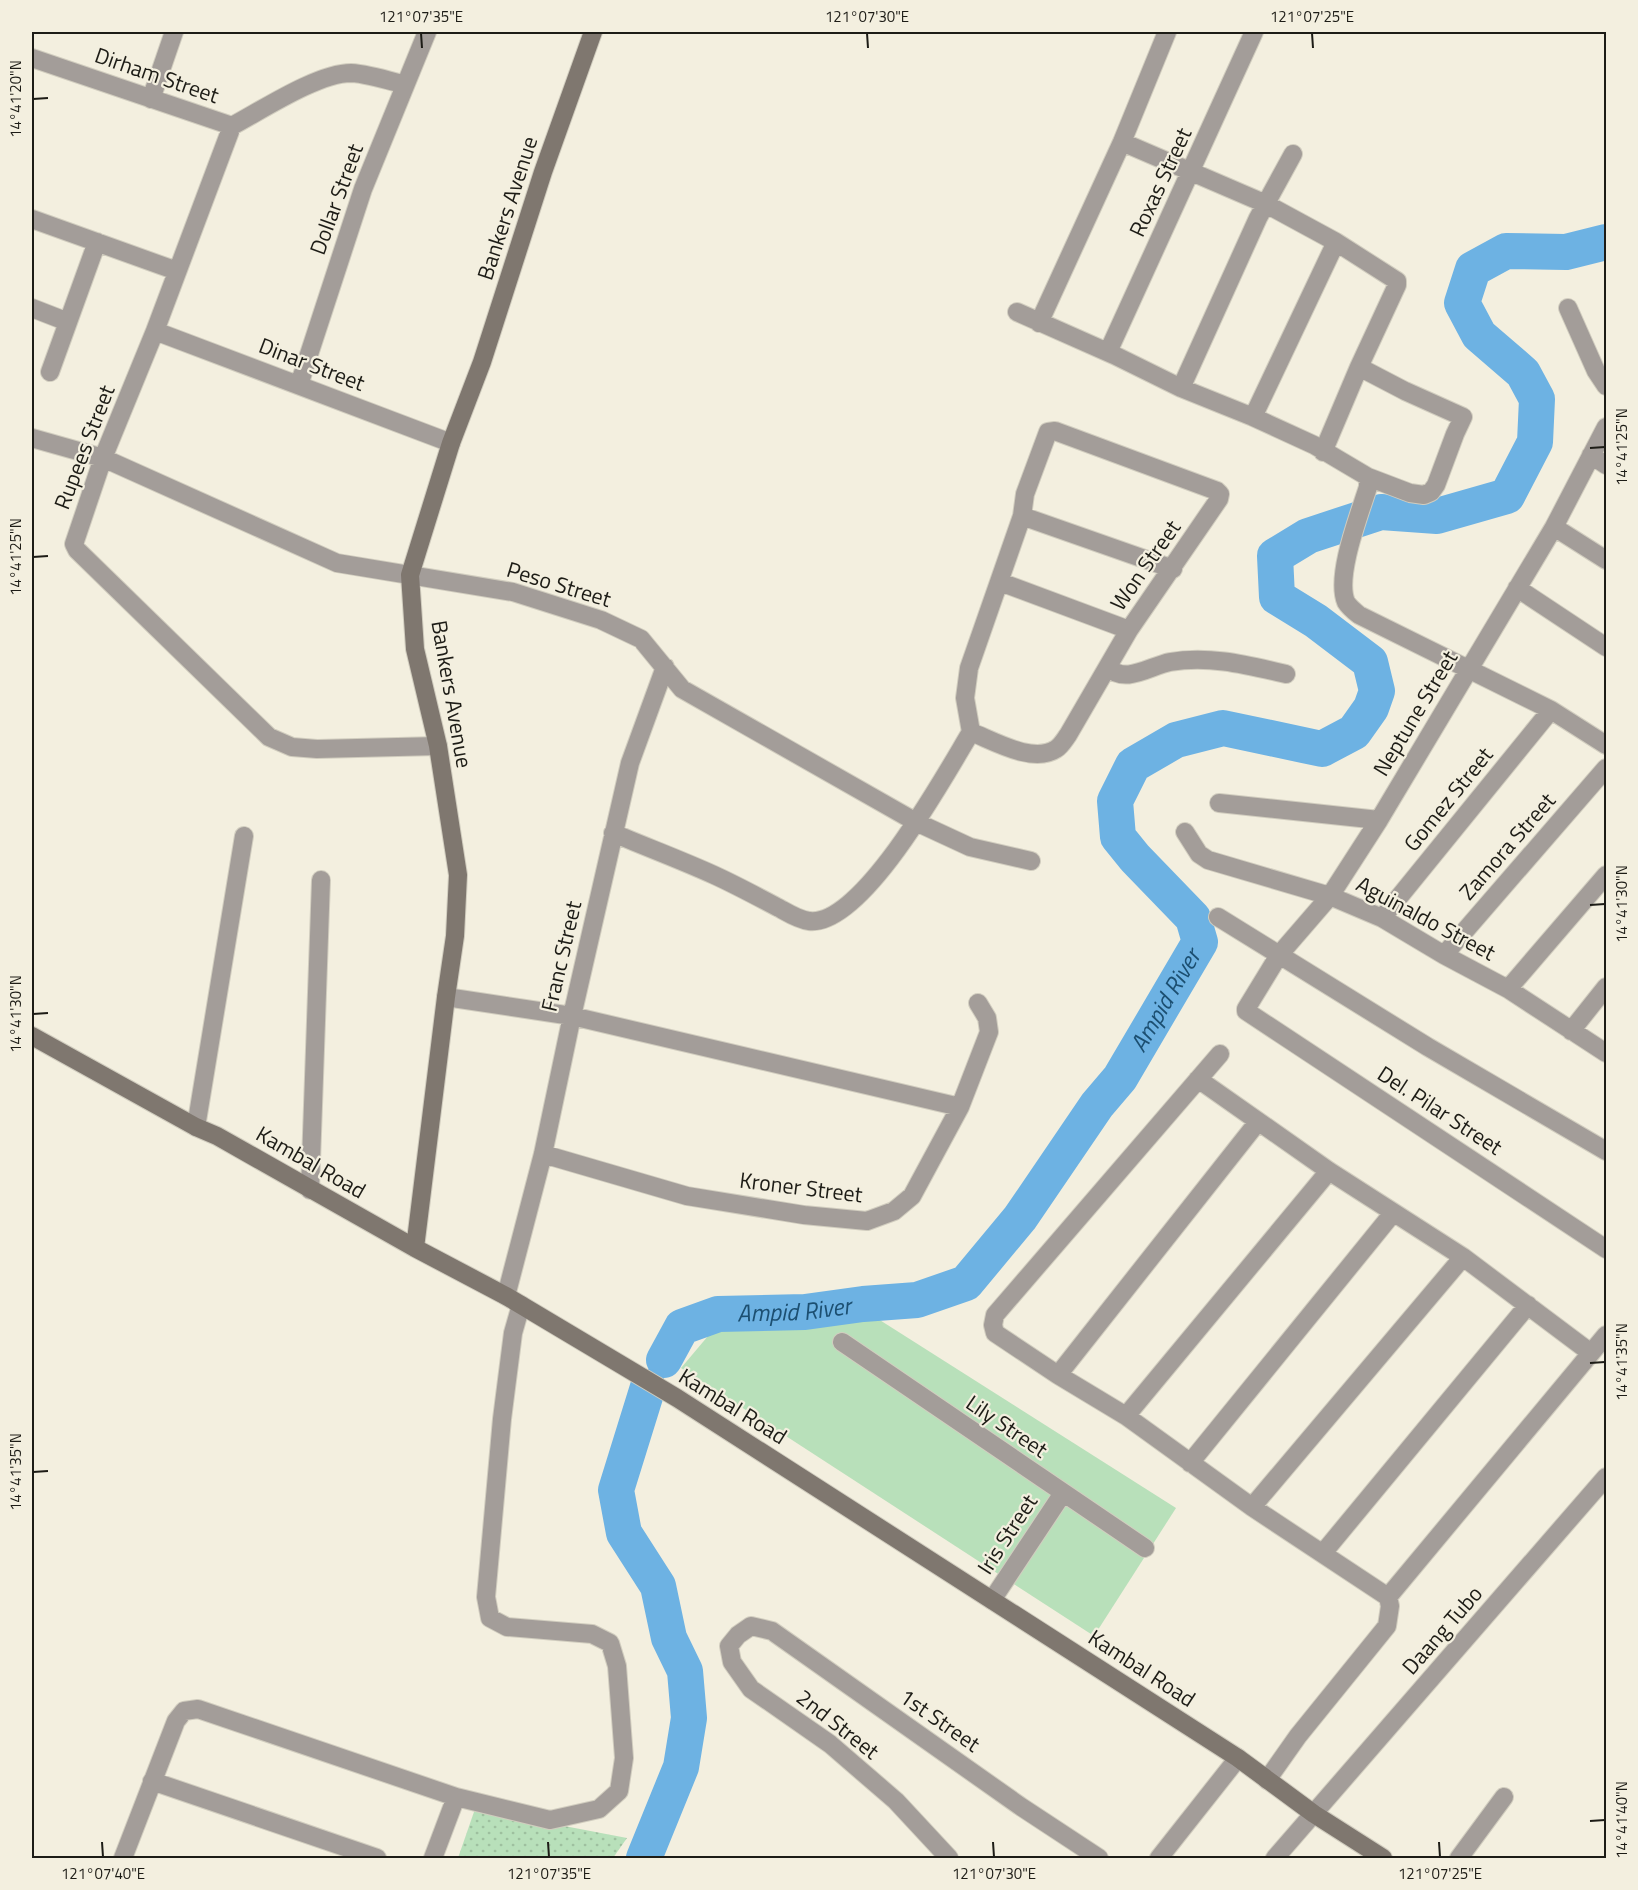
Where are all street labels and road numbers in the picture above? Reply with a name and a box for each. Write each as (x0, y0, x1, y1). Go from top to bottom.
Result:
street label: Dirham Street (90, 38, 224, 112)
street label: Roxas Street (1120, 121, 1200, 242)
street label: Bankers Avenue (468, 132, 546, 284)
street label: Dollar Street (300, 138, 372, 259)
street label: Dinar Street (254, 328, 370, 400)
street label: Rupees Street (45, 380, 123, 514)
street label: Won Street (1101, 512, 1189, 617)
street label: Peso Street (503, 552, 616, 616)
street label: Bankers Avenue (422, 618, 482, 770)
street label: Neptune Street (1364, 643, 1466, 782)
street label: Gomez Street (1395, 739, 1501, 859)
street label: Zamora Street (1451, 784, 1564, 907)
street label: Aguinaldo Street (1350, 867, 1502, 969)
street label: Franc Street (532, 897, 590, 1015)
street label: Del. Pilar Street (1371, 1057, 1509, 1163)
street label: Kambal Road (250, 1117, 372, 1207)
street label: Kroner Street (738, 1163, 865, 1211)
street label: Kambal Road (672, 1359, 794, 1453)
street label: Lily Street (959, 1386, 1055, 1466)
street label: Iris Street (968, 1487, 1046, 1581)
street label: Daang Tubo (1394, 1578, 1490, 1682)
street label: Kambal Road (1082, 1620, 1202, 1716)
street label: 1st Street (893, 1680, 988, 1760)
street label: 2nd Street (789, 1681, 887, 1768)

